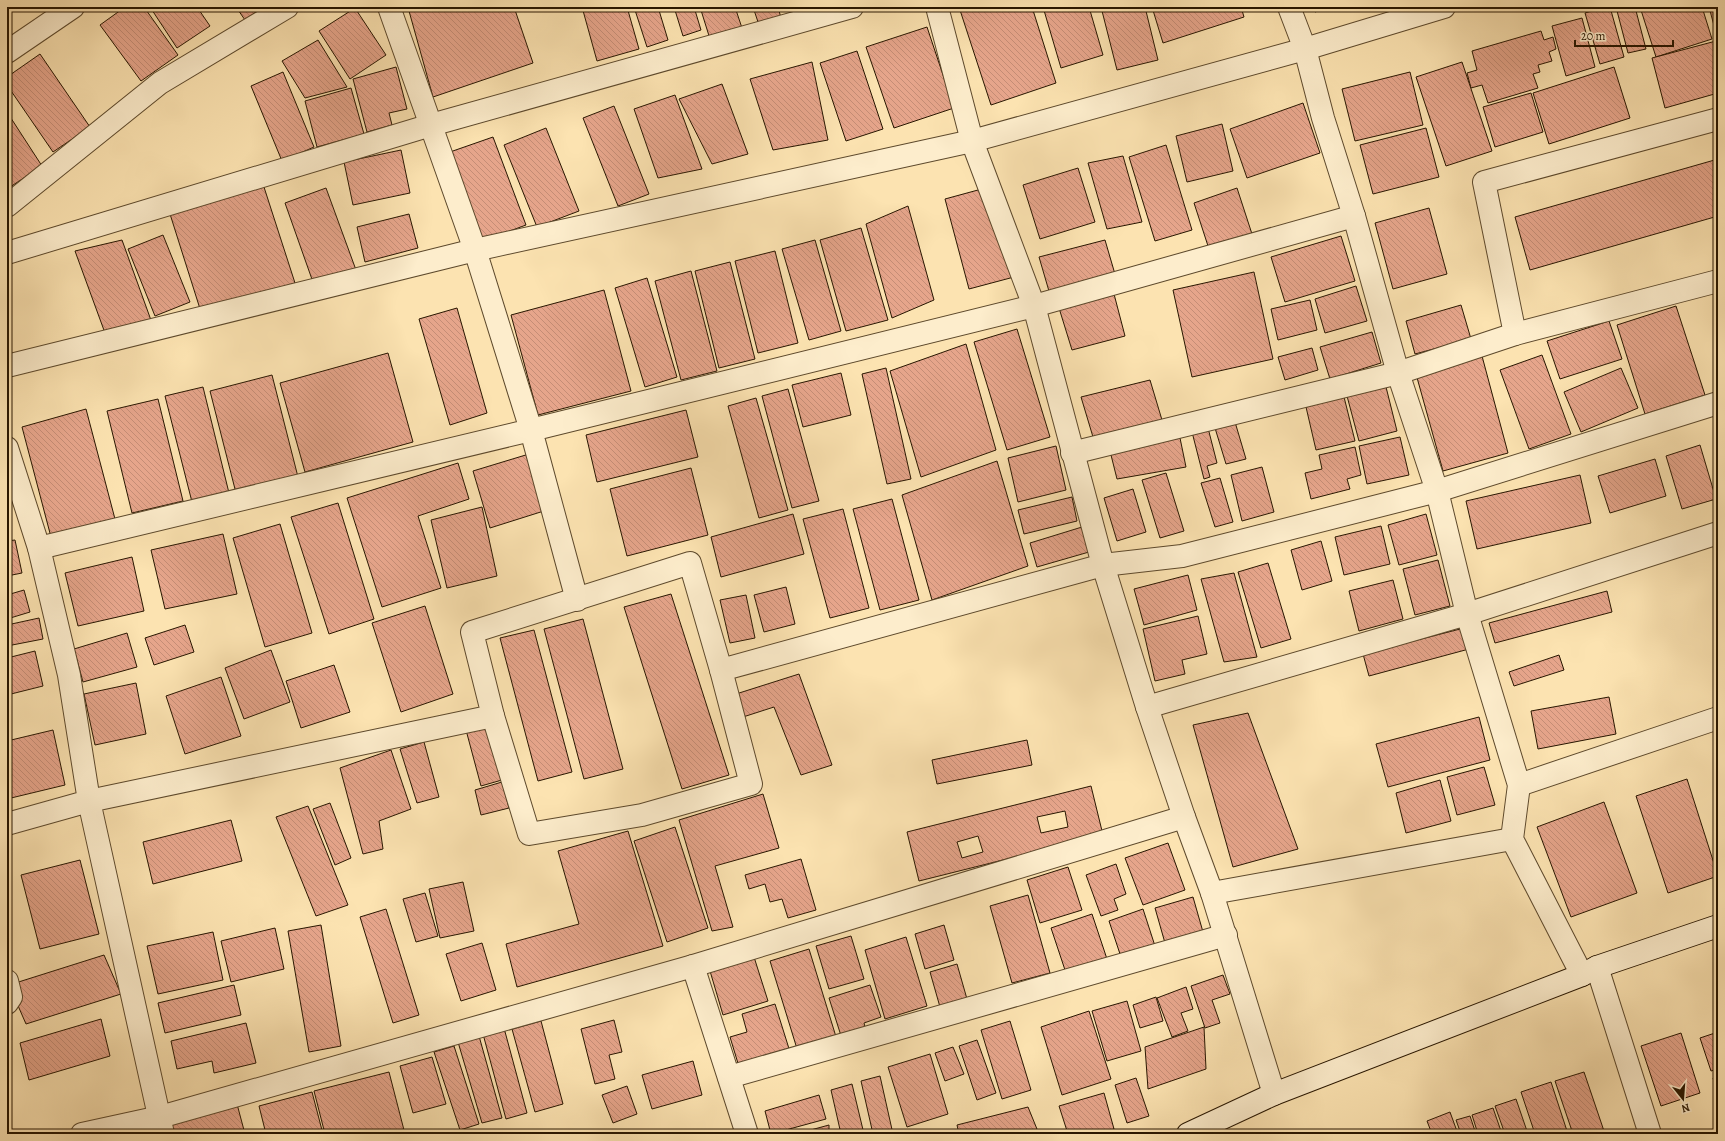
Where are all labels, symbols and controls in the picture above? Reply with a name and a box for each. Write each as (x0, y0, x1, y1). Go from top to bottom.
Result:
scale bar (1575, 22, 1673, 48)
text: 20 m (1581, 28, 1605, 44)
north arrow (1663, 1079, 1703, 1119)
text: N (1680, 1100, 1692, 1116)

